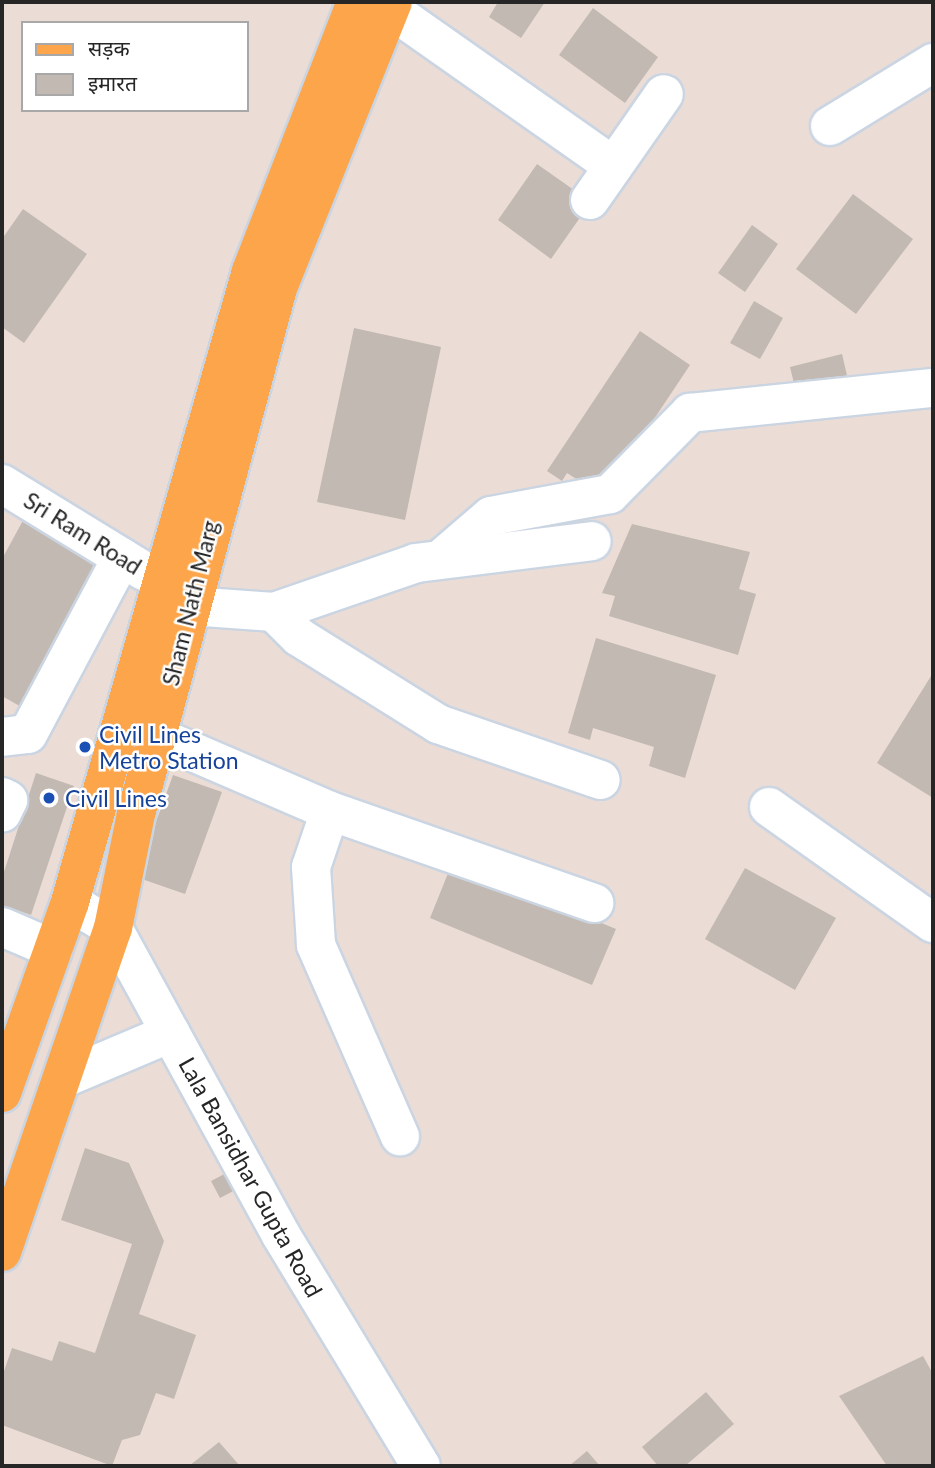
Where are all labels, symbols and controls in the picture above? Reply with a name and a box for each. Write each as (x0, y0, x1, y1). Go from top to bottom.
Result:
legend (21, 21, 248, 112)
text: सड़क (88, 35, 130, 60)
text: इमारत (88, 70, 137, 95)
street label: Sri Ram Road (19, 486, 147, 580)
street label: Sham Nath Marg (156, 518, 224, 688)
place label: Civil Lines Metro Station (99, 720, 239, 774)
marker: Civil Lines Metro Station (77, 739, 93, 755)
place label: Civil Lines (65, 784, 167, 812)
marker: Civil Lines (39, 788, 59, 808)
street label: Lala Bansidhar Gupta Road (173, 1052, 329, 1302)

